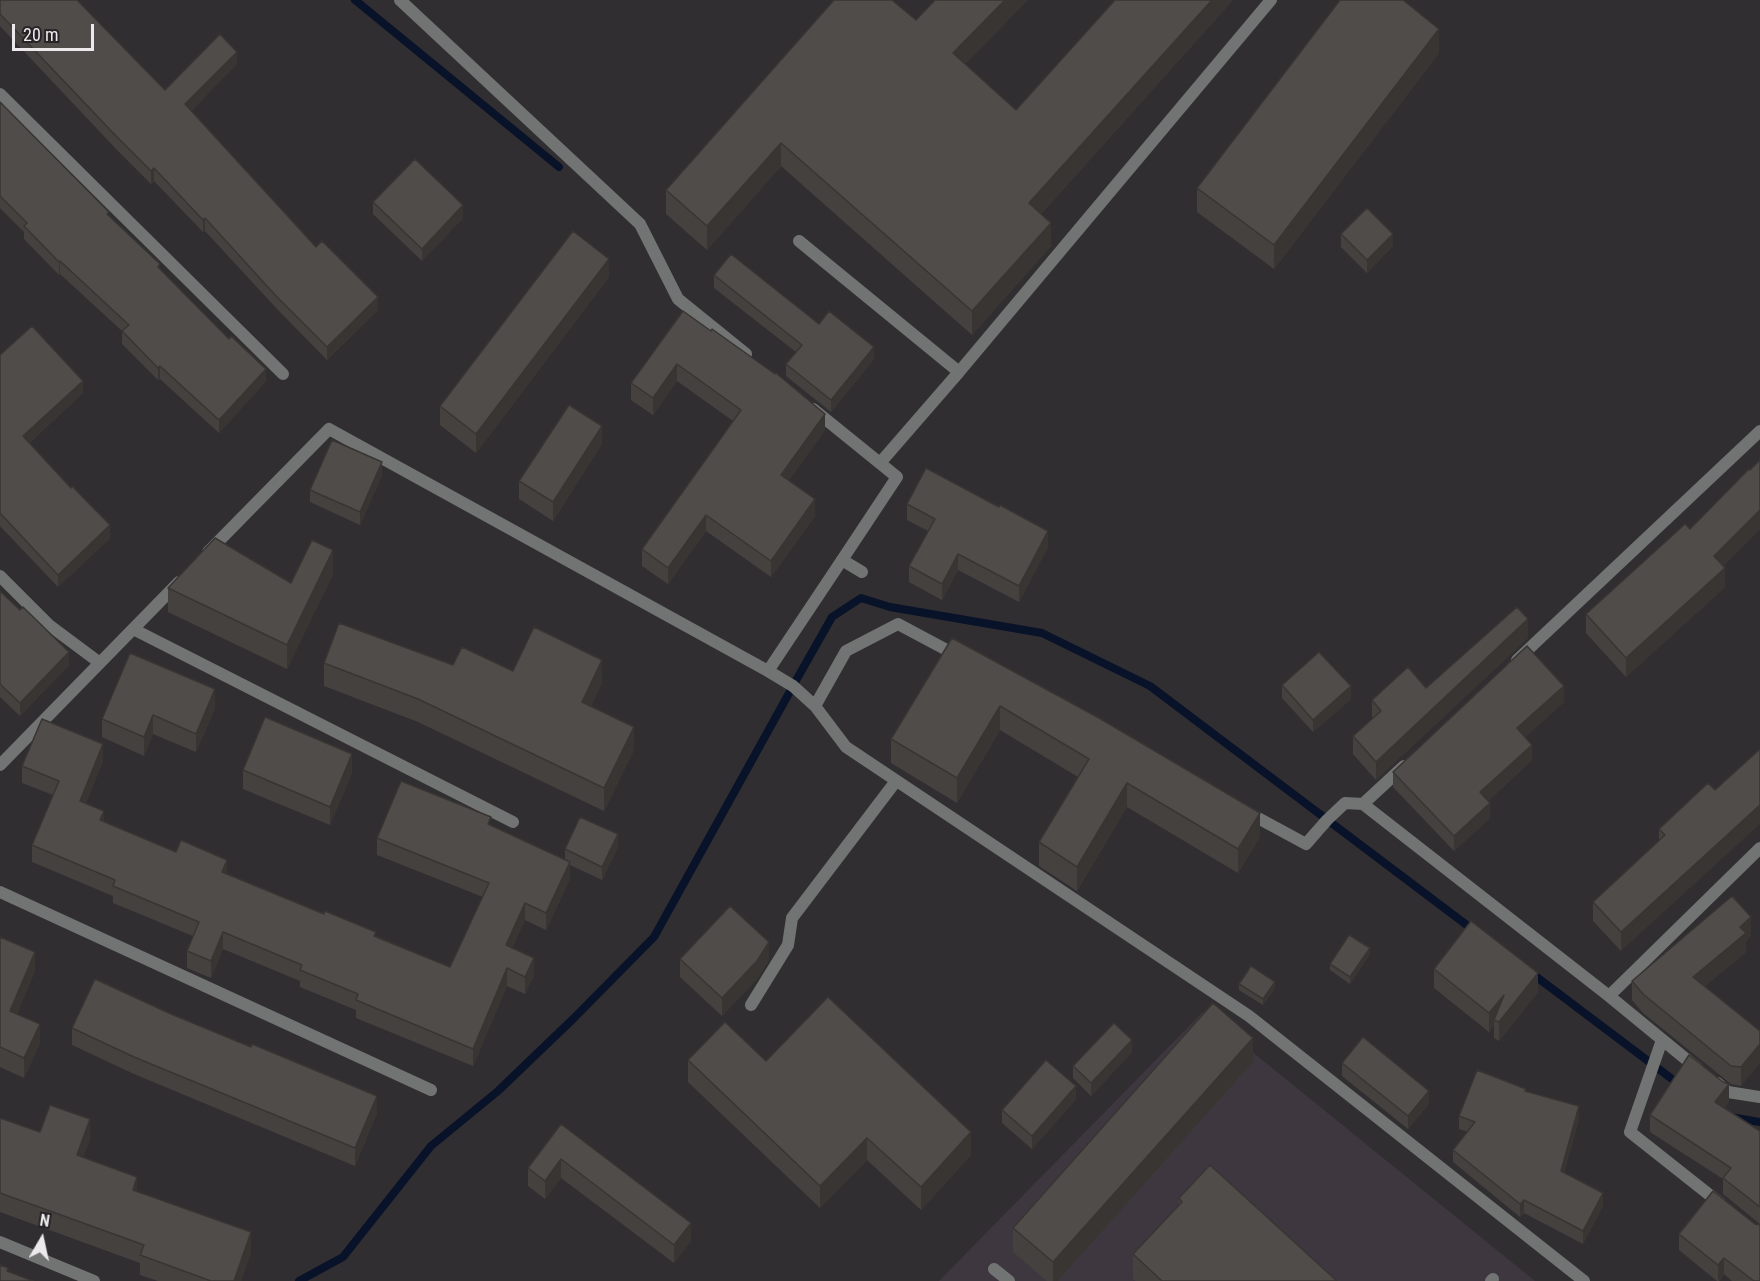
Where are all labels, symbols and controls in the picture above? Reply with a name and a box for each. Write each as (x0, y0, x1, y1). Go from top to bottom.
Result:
scale bar (15, 12, 98, 50)
text: 20 m (23, 24, 58, 45)
north arrow (12, 1209, 72, 1269)
text: N (39, 1211, 51, 1231)

